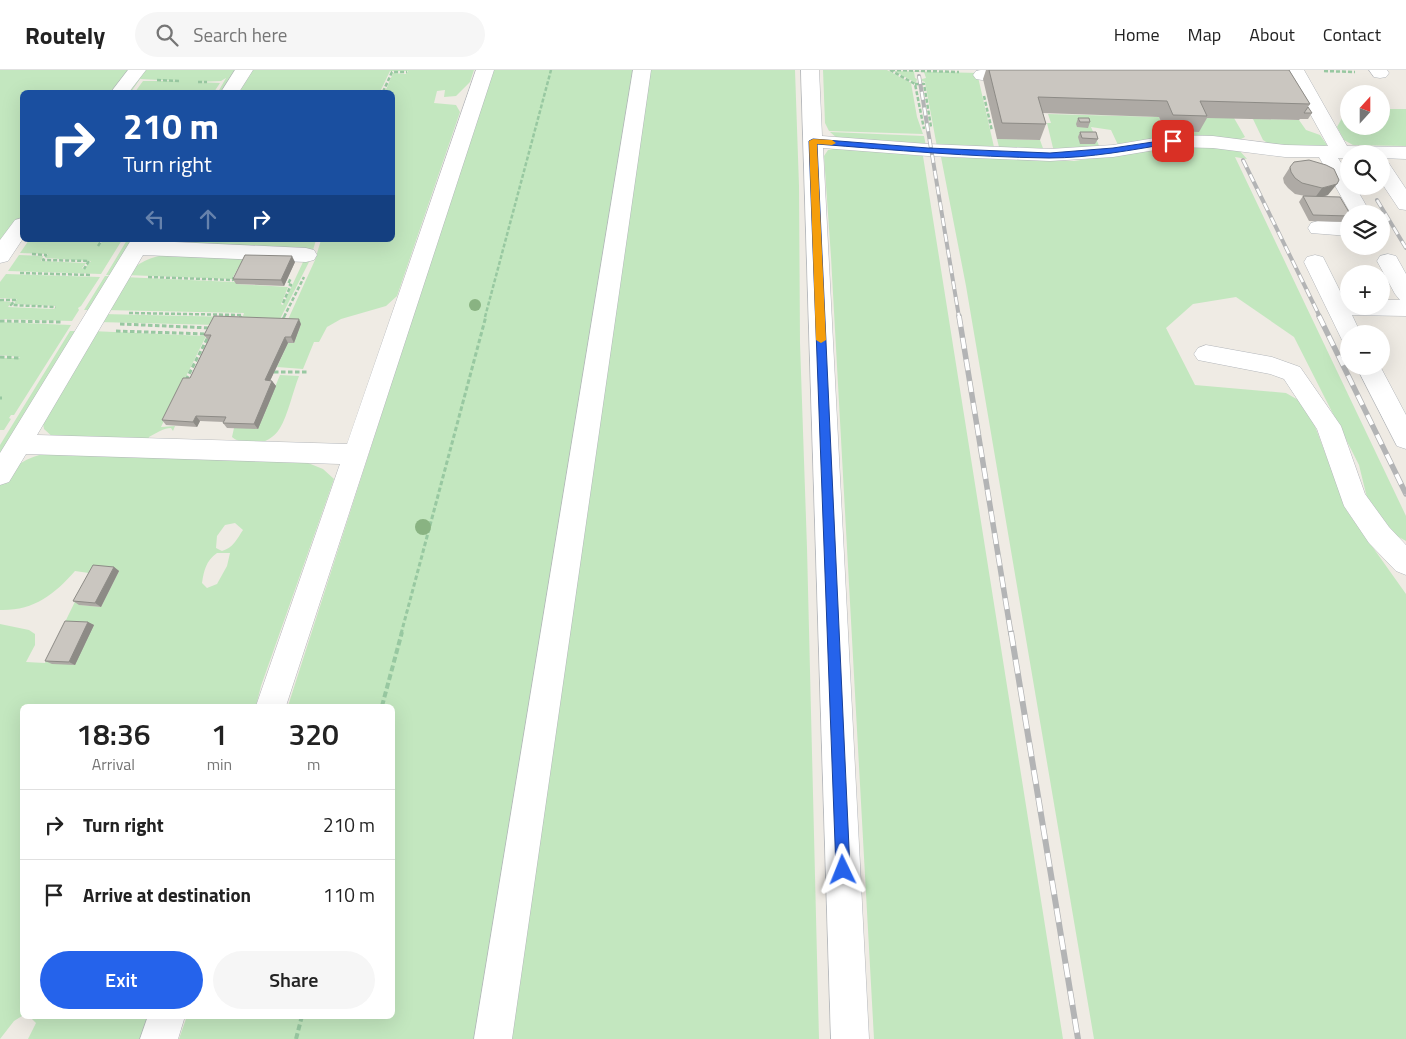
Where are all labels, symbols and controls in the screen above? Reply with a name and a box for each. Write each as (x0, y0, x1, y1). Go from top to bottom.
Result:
search box (135, 12, 485, 57)
text: Routely (25, 17, 105, 53)
text: Search here (193, 20, 287, 49)
icon: search (153, 21, 181, 49)
text: Home (1114, 21, 1160, 48)
text: Map (1188, 21, 1221, 48)
text: About (1249, 21, 1295, 48)
text: Contact (1323, 21, 1381, 48)
north arrow (1340, 85, 1390, 135)
map controls (1340, 85, 1390, 375)
text: 210 m (123, 99, 219, 153)
icon: right (40, 110, 105, 175)
pin (1152, 120, 1194, 162)
icon: arrive (1159, 127, 1187, 155)
button: search (1340, 145, 1390, 195)
text: Turn right (123, 147, 212, 181)
icon: left (141, 205, 169, 233)
icon: ahead (194, 205, 222, 233)
icon: right (247, 205, 275, 233)
button: layers (1340, 205, 1390, 255)
button: + (1340, 265, 1390, 315)
button: − (1340, 325, 1390, 375)
text: 18:36 (76, 711, 151, 757)
text: 1 (211, 711, 228, 757)
text: 320 (288, 711, 339, 757)
text: Arrival (92, 752, 135, 776)
text: min (207, 752, 232, 776)
text: m (307, 752, 320, 776)
text: Turn right (83, 810, 164, 839)
text: 210 m (323, 810, 375, 839)
icon: right (40, 811, 68, 839)
position arrow (816, 843, 868, 895)
text: Arrive at destination (83, 880, 251, 909)
text: 110 m (323, 880, 375, 909)
icon: arrive (40, 881, 68, 909)
button: Exit (40, 951, 203, 1009)
button: Share (213, 951, 375, 1009)

